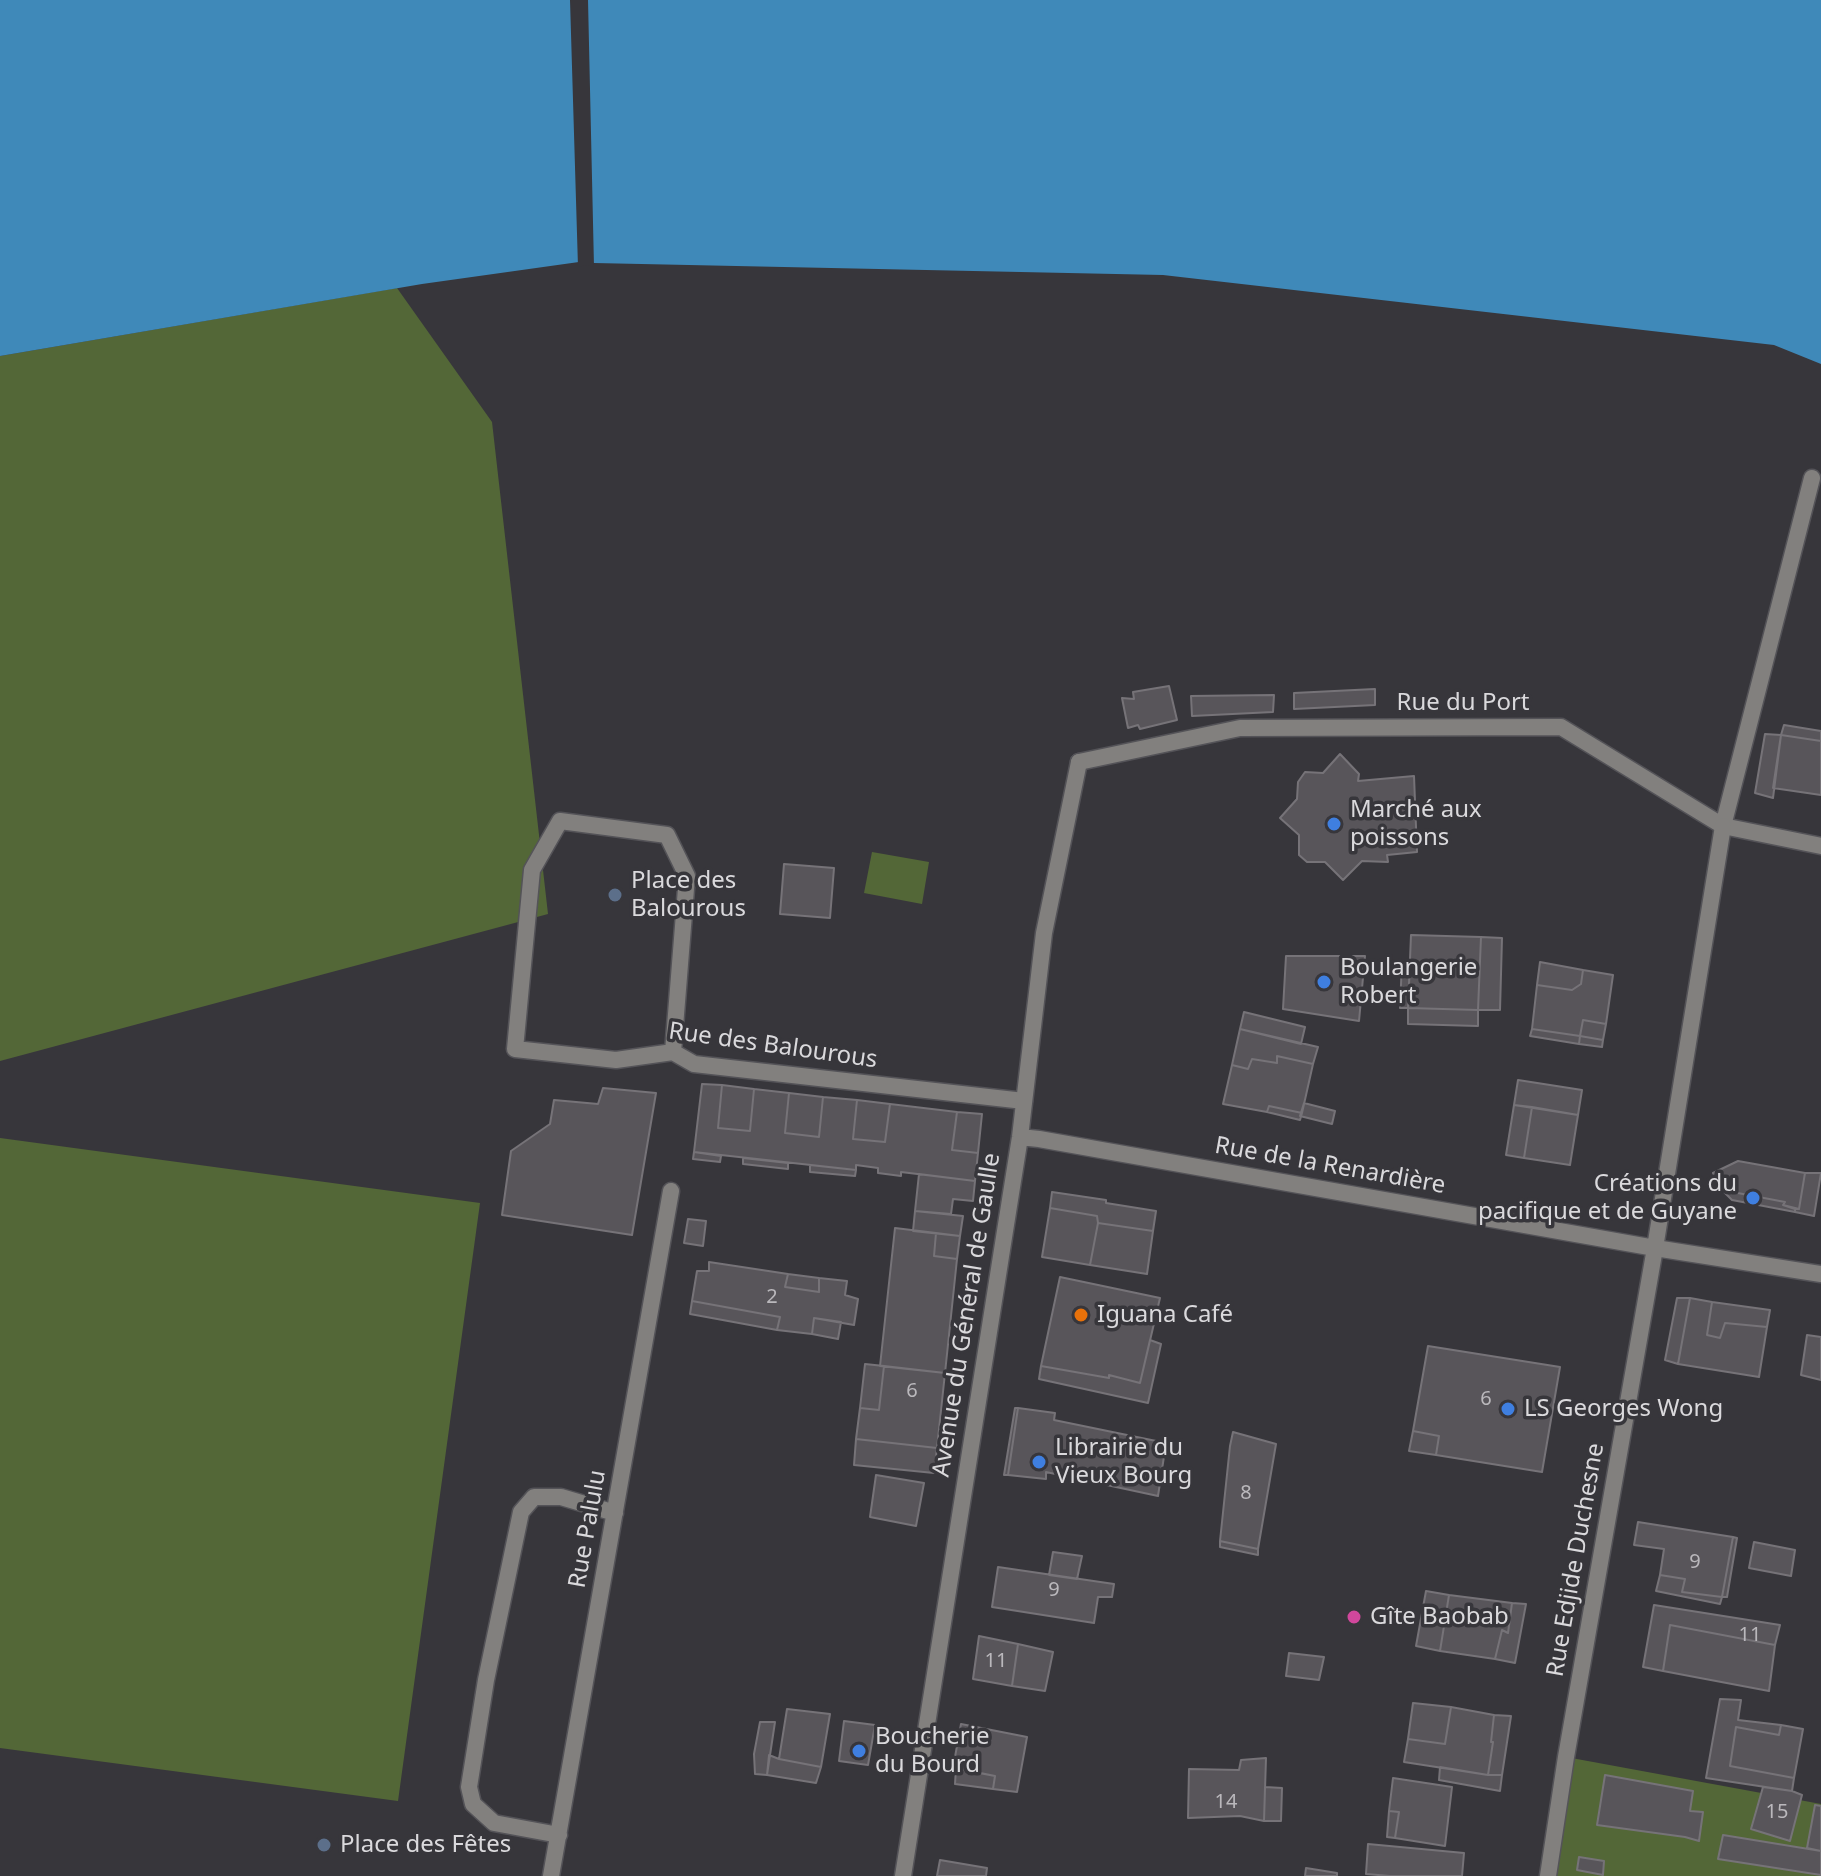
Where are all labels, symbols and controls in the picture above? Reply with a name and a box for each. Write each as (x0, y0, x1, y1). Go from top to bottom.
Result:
street label: Rue du Port (1397, 689, 1529, 717)
place label: Marché aux poissons (1350, 796, 1482, 852)
marker: Marché aux poissons (1325, 815, 1343, 833)
place label: Place des Balourous (631, 867, 746, 923)
marker: Place des Balourous (606, 886, 624, 904)
place label: Boulangerie Robert (1340, 954, 1477, 1010)
marker: Boulangerie Robert (1315, 973, 1333, 991)
street label: Rue des Balourous (667, 1017, 879, 1075)
street label: Rue de la Renardière (1212, 1132, 1448, 1200)
street label: Avenue du Général de Gaulle (927, 1151, 1007, 1479)
place label: Créations du pacifique et de Guyane (1478, 1170, 1737, 1226)
marker: Créations du pacifique et de Guyane (1744, 1189, 1762, 1207)
house number: 2 (766, 1285, 778, 1309)
place label: Iguana Café (1097, 1301, 1233, 1329)
marker: Iguana Café (1072, 1306, 1090, 1324)
house number: 6 (906, 1379, 918, 1403)
house number: 6 (1480, 1387, 1492, 1411)
place label: LS Georges Wong (1524, 1395, 1723, 1423)
marker: LS Georges Wong (1499, 1400, 1517, 1418)
place label: Librairie du Vieux Bourg (1055, 1434, 1192, 1490)
street label: Rue Edjide Duchesne (1541, 1441, 1611, 1679)
marker: Librairie du Vieux Bourg (1030, 1453, 1048, 1471)
street label: Rue Palulu (563, 1468, 613, 1590)
house number: 8 (1240, 1481, 1252, 1505)
house number: 9 (1689, 1550, 1701, 1574)
house number: 9 (1048, 1578, 1060, 1602)
place label: Gîte Baobab (1370, 1603, 1509, 1631)
marker: Gîte Baobab (1345, 1608, 1363, 1626)
house number: 11 (1739, 1623, 1761, 1647)
house number: 11 (985, 1649, 1007, 1673)
place label: Boucherie du Bourd (875, 1723, 989, 1779)
marker: Boucherie du Bourd (850, 1742, 868, 1760)
house number: 14 (1215, 1790, 1237, 1814)
house number: 15 (1766, 1800, 1788, 1824)
place label: Place des Fêtes (340, 1831, 511, 1859)
marker: Place des Fêtes (315, 1836, 333, 1854)

